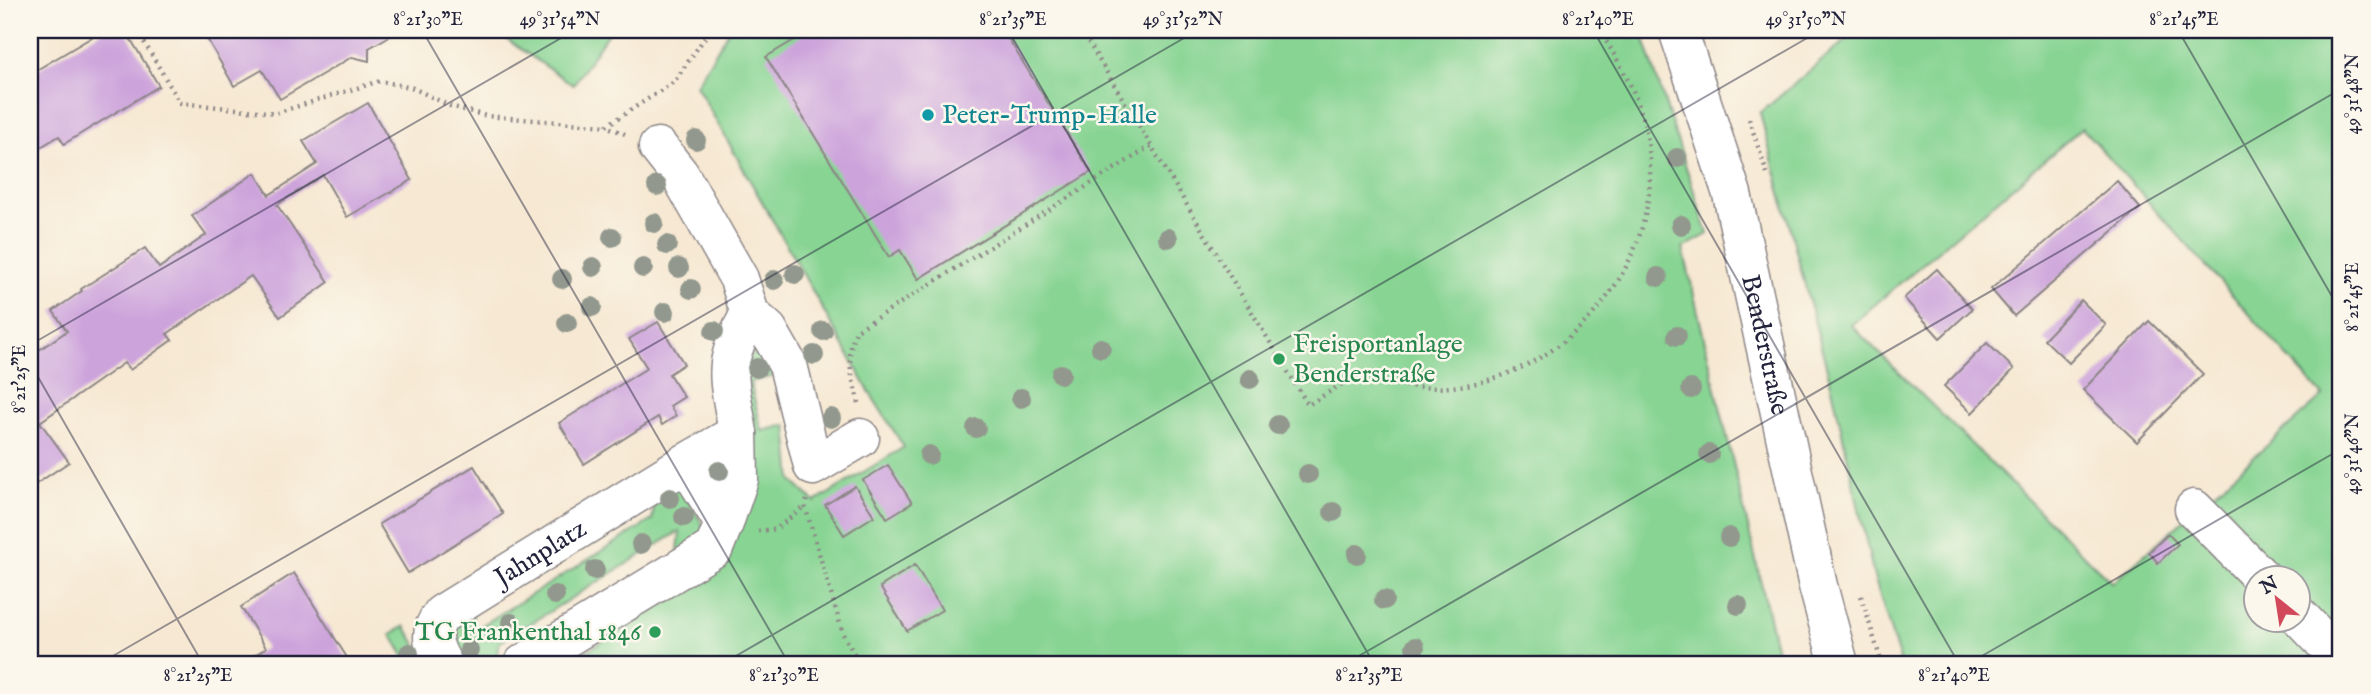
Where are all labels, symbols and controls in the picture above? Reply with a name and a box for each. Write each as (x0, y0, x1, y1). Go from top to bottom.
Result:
text: 8°21'30"E (393, 9, 463, 32)
text: 49°31'54"N (520, 9, 601, 32)
text: 8°21'35"E (979, 9, 1047, 32)
text: 49°31'52"N (1143, 9, 1224, 32)
text: 8°21'40"E (1562, 9, 1634, 32)
text: 49°31'50"N (1766, 9, 1847, 32)
text: 8°21'45"E (2149, 9, 2219, 32)
text: 49°31'48"N (2342, 53, 2365, 135)
place label: Peter-Trump-Halle (942, 99, 1157, 132)
marker: Peter-Trump-Halle (920, 107, 936, 123)
text: 8°21'45"E (2342, 262, 2365, 332)
street label: Benderstraße (1734, 272, 1796, 418)
place label: Freisportanlage Benderstraße (1293, 328, 1463, 391)
text: 8°21'25"E (9, 344, 32, 414)
marker: Freisportanlage Benderstraße (1271, 351, 1287, 367)
text: 49°31'46"N (2342, 413, 2365, 495)
street label: Jahnplatz (486, 512, 593, 596)
north arrow (2242, 564, 2312, 634)
text: N (2256, 571, 2283, 601)
place label: TG Frankenthal 1846 (415, 616, 642, 649)
marker: TG Frankenthal 1846 (647, 624, 663, 640)
text: 8°21'25"E (163, 665, 233, 688)
text: 8°21'30"E (749, 665, 819, 688)
text: 8°21'35"E (1335, 665, 1403, 688)
text: 8°21'40"E (1918, 665, 1990, 688)

